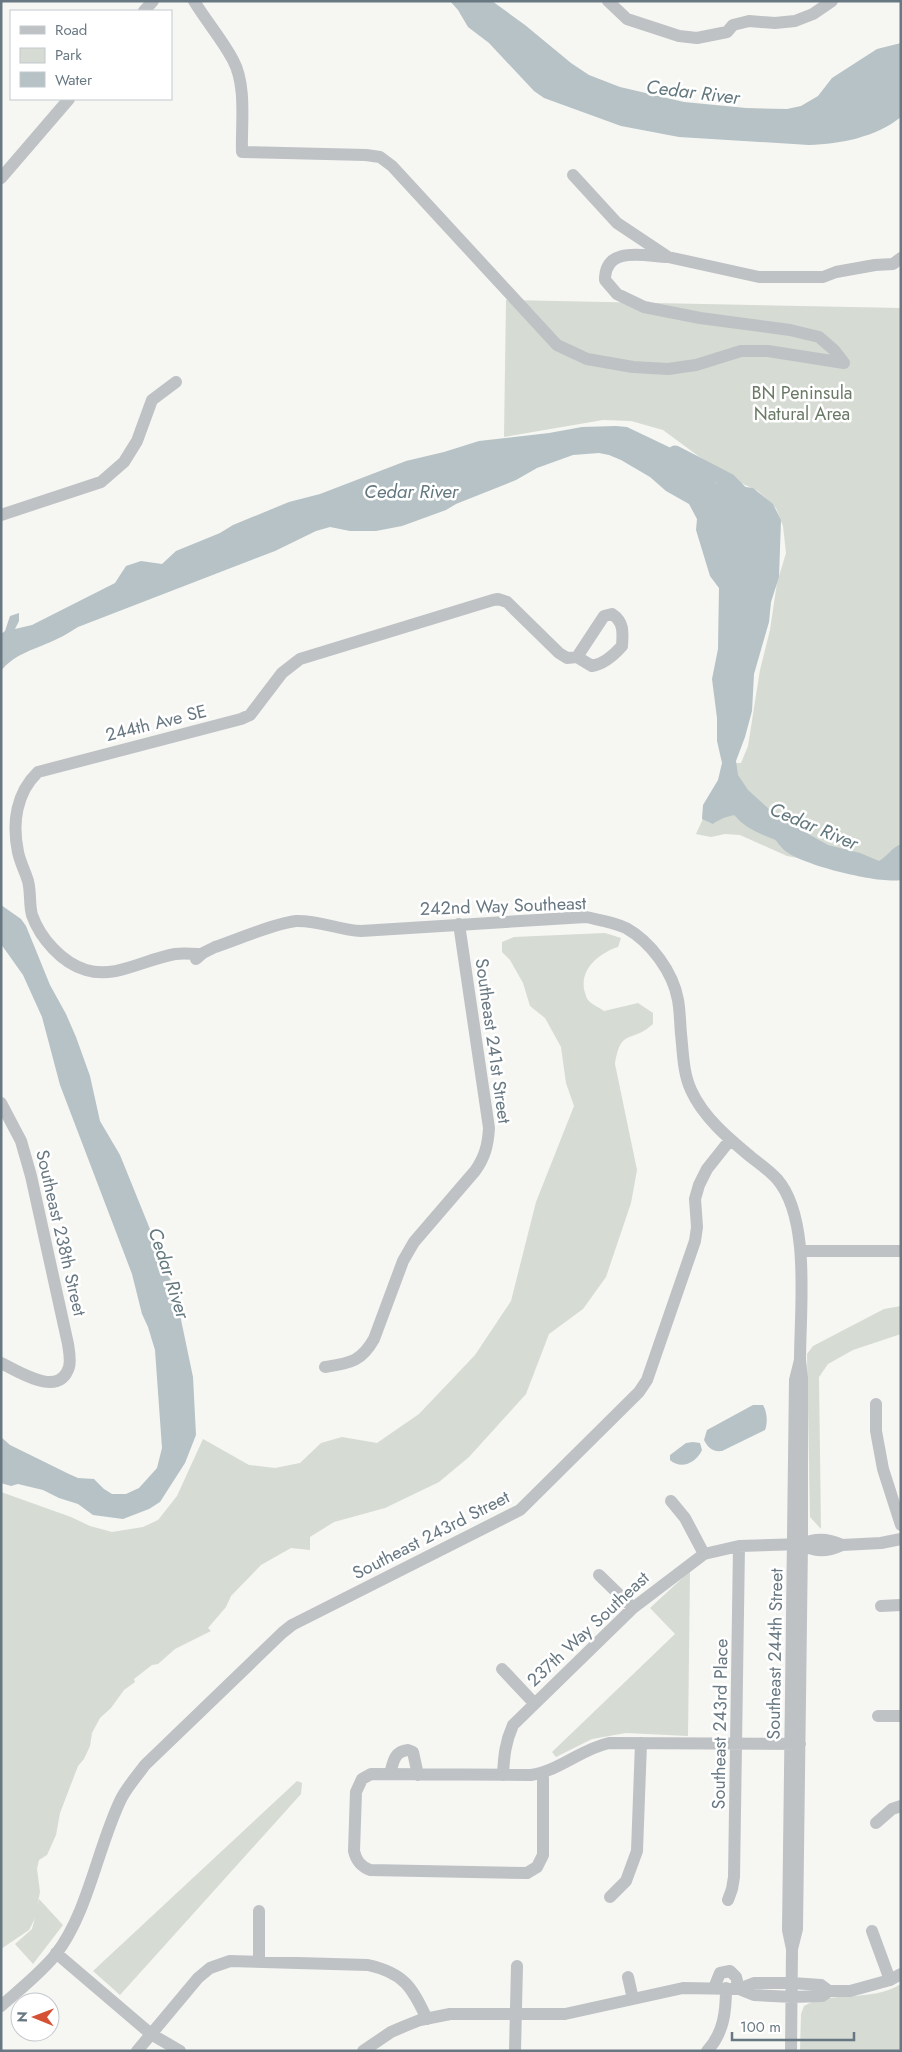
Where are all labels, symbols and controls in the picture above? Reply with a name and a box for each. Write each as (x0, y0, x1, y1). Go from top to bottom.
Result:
legend (10, 10, 172, 100)
text: Road (55, 19, 87, 41)
text: Park (55, 44, 82, 66)
text: Water (55, 69, 93, 91)
water label: Cedar River (645, 73, 743, 111)
park label: BN Peninsula Natural Area (751, 380, 853, 427)
water label: Cedar River (364, 478, 460, 505)
street label: 244th Ave SE (103, 698, 209, 748)
water label: Cedar River (765, 795, 864, 857)
street label: 242nd Way Southeast (419, 890, 587, 922)
street label: Southeast 241st Street (469, 957, 518, 1126)
street label: Southeast 238th Street (29, 1147, 93, 1319)
water label: Cedar River (142, 1224, 197, 1323)
street label: Southeast 243rd Street (348, 1484, 515, 1586)
street label: 237th Way Southeast (521, 1565, 655, 1693)
street label: Southeast 244th Street (761, 1568, 790, 1740)
street label: Southeast 243rd Place (706, 1638, 734, 1810)
north arrow (10, 1992, 60, 2042)
scale bar (732, 2010, 854, 2042)
text: N (12, 2011, 32, 2023)
text: 100 m (740, 2016, 781, 2038)

